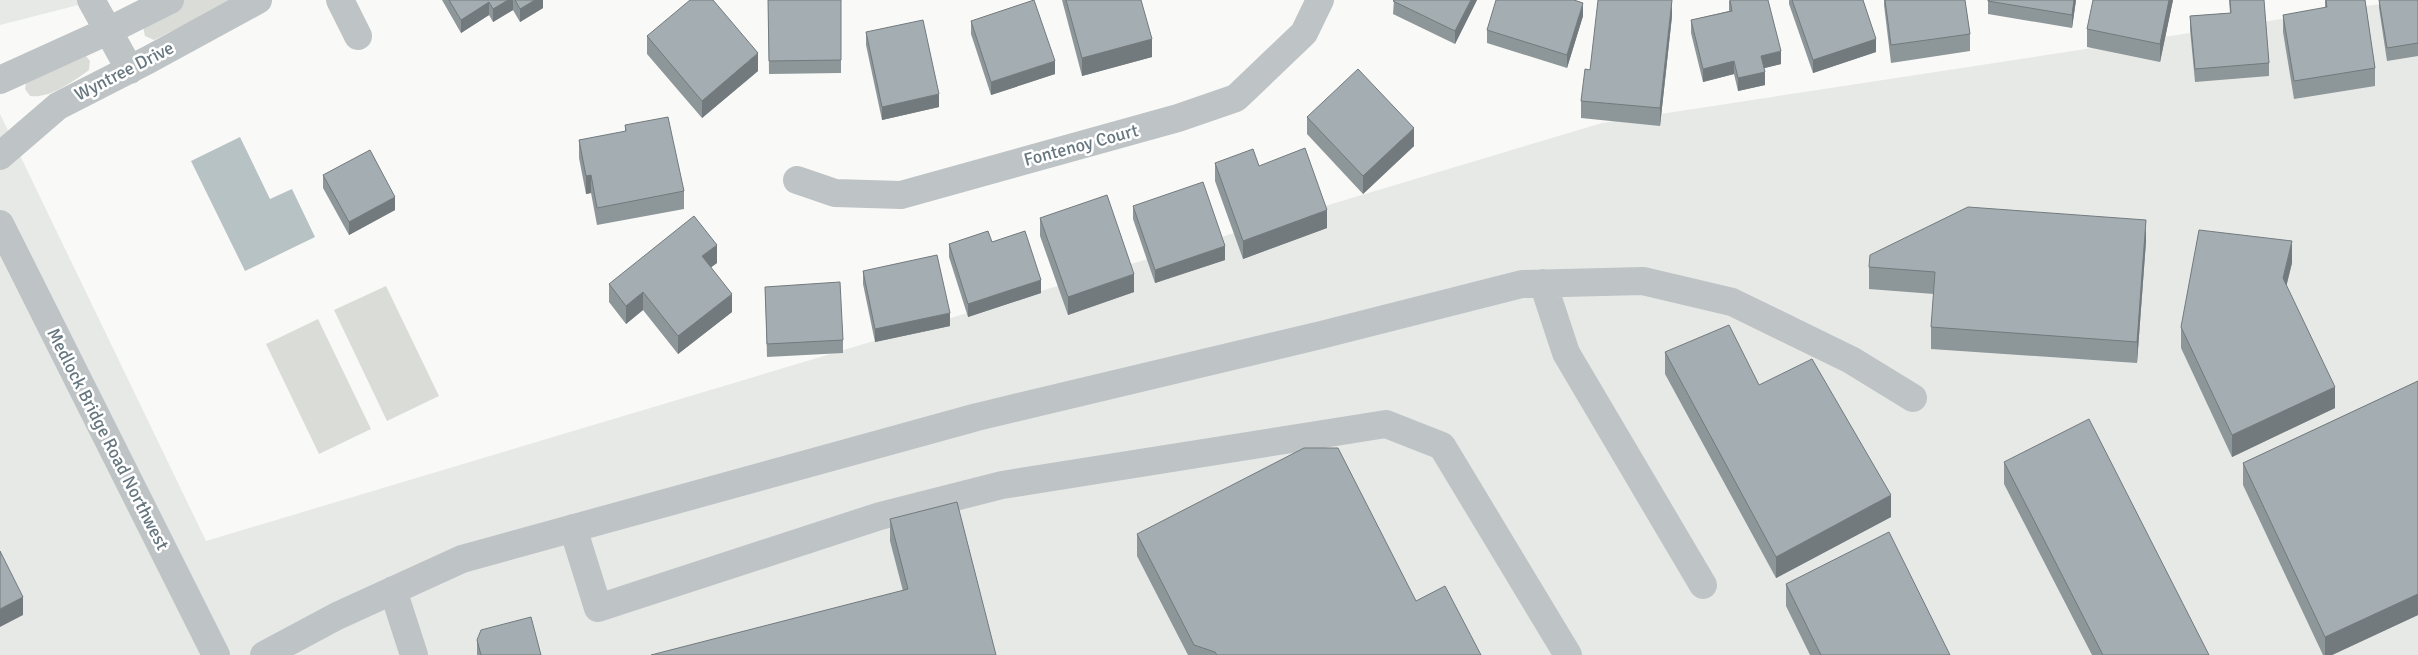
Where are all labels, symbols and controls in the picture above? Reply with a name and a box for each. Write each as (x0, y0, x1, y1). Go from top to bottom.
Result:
street label: Wyntree Drive (71, 37, 177, 105)
street label: Fontenoy Court (1021, 119, 1141, 171)
street label: Medlock Bridge Road Northwest (42, 324, 174, 554)

